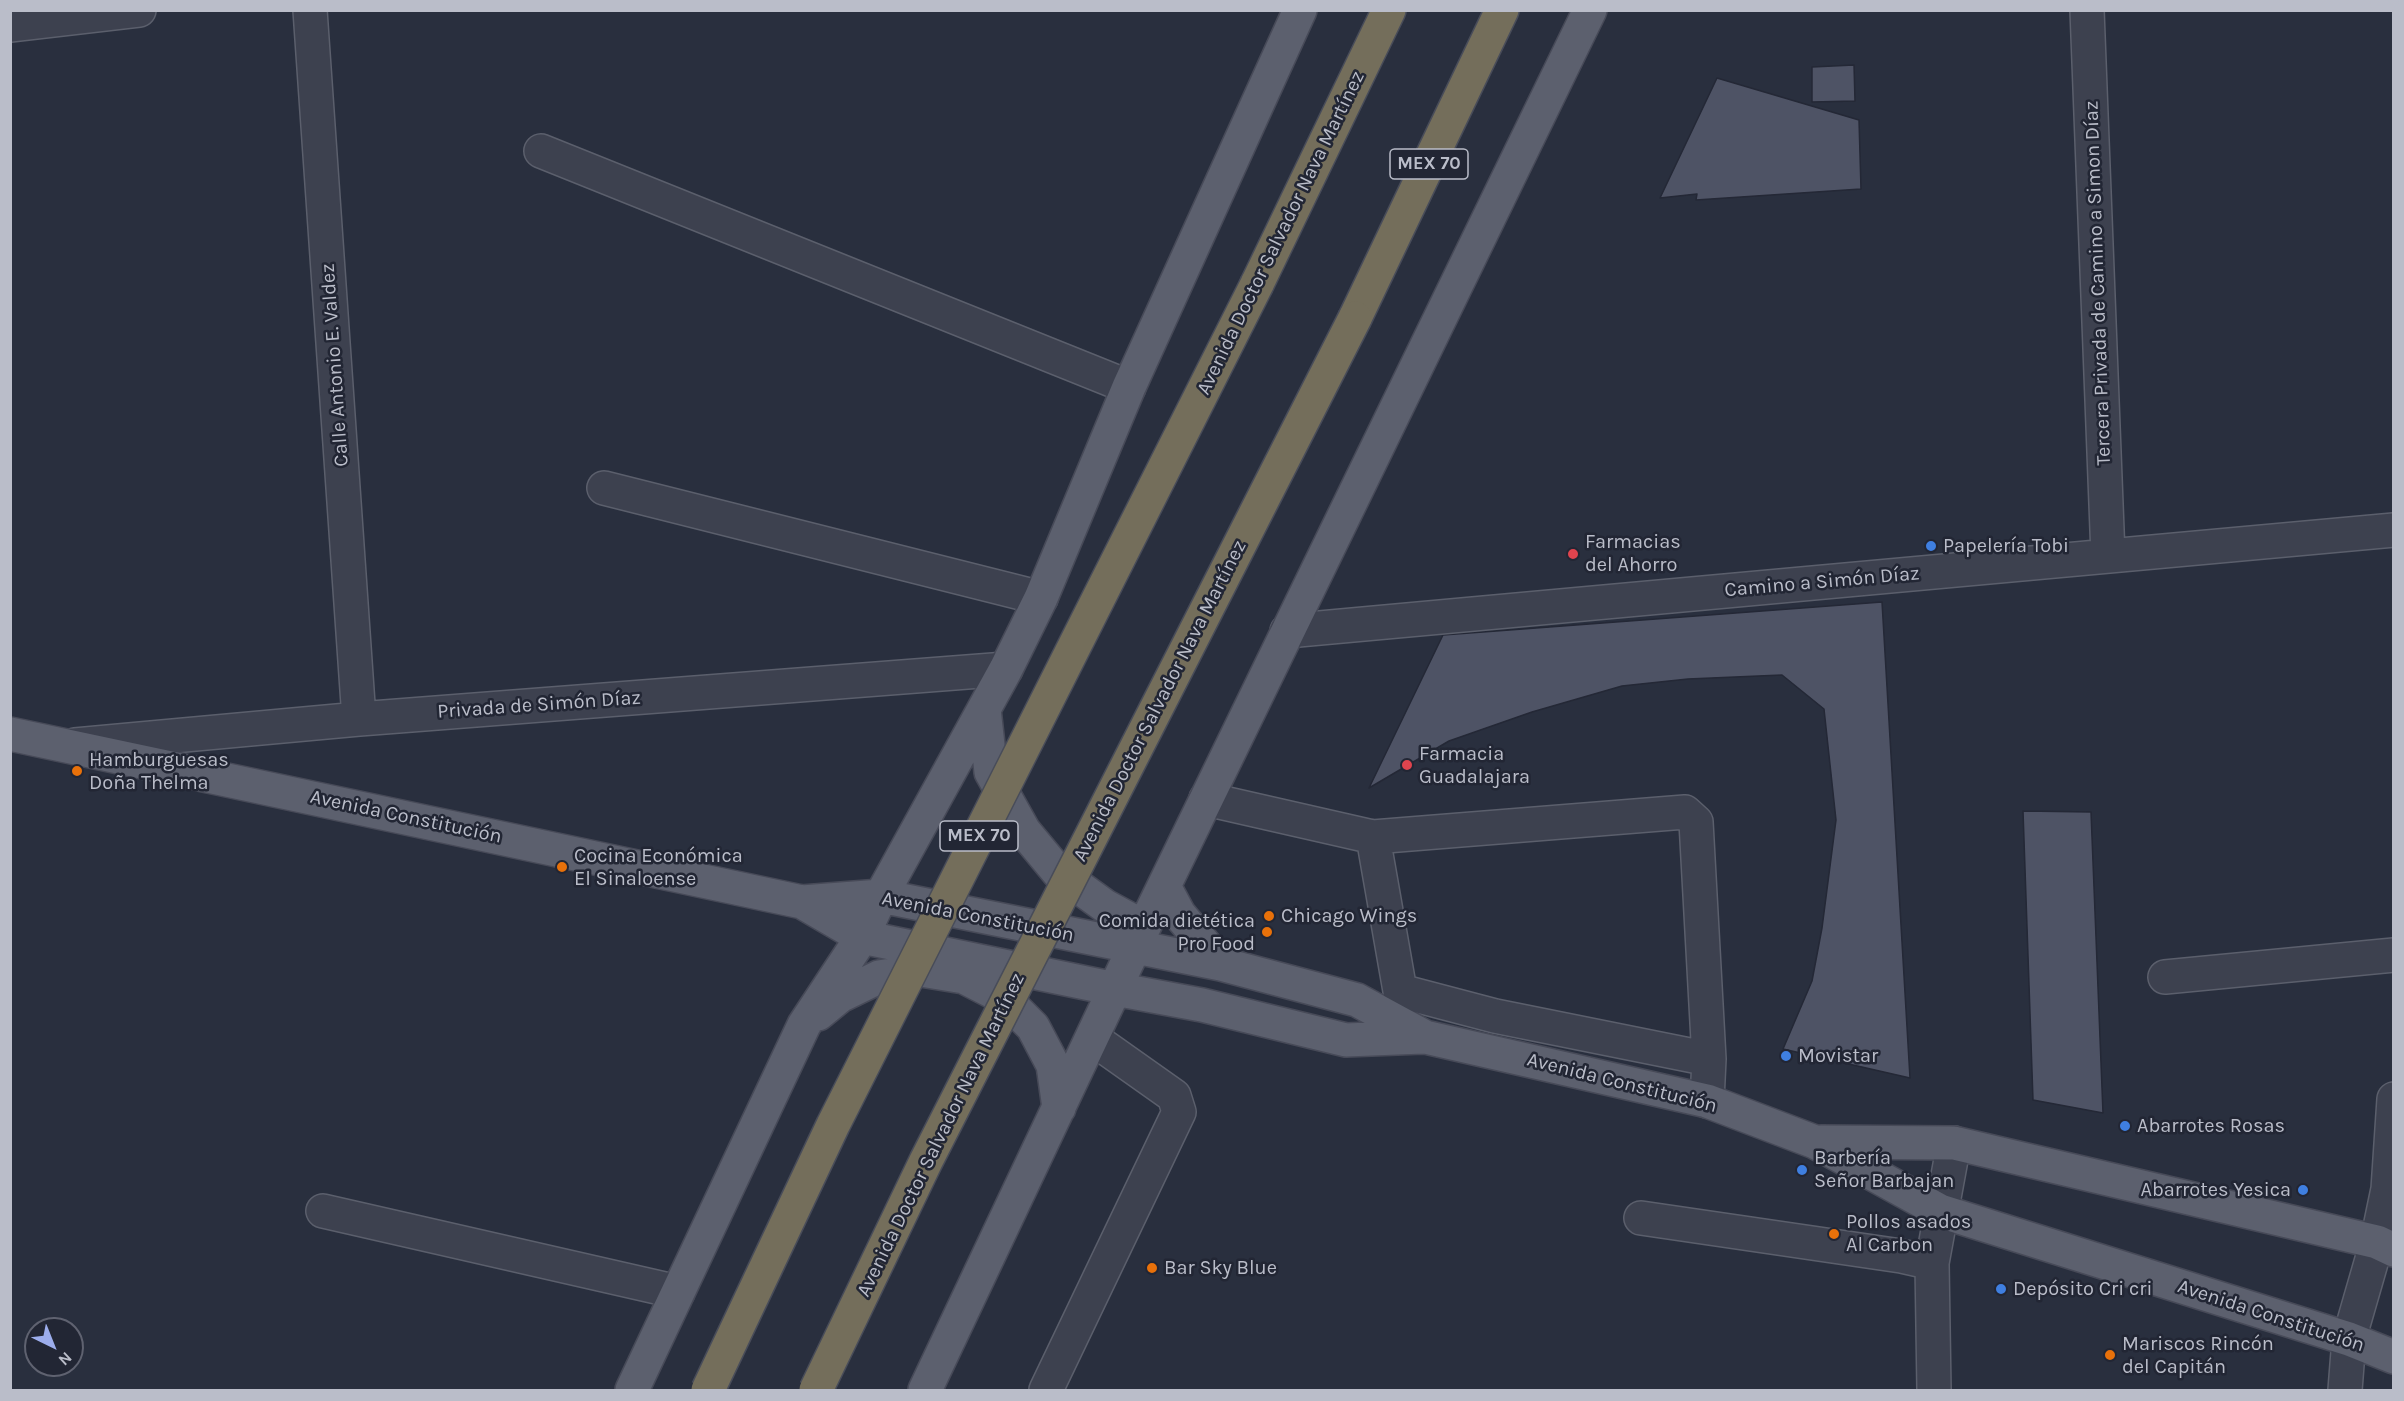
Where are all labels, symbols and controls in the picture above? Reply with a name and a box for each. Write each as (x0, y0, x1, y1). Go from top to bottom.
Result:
street label: Avenida Doctor Salvador Nava Martínez (1192, 67, 1370, 399)
street label: Tercera Privada de Camino a Simon Díaz (2080, 100, 2116, 466)
road number: MEX 70 (1390, 149, 1468, 179)
street label: Calle Antonio E. Valdez (316, 263, 354, 467)
place label: Farmacias del Ahorro (1585, 530, 1681, 577)
place label: Papelería Tobi (1943, 534, 2069, 558)
street label: Avenida Doctor Salvador Nava Martínez (1068, 536, 1252, 866)
marker: Papelería Tobi (1924, 539, 1938, 553)
marker: Farmacias del Ahorro (1566, 547, 1580, 561)
street label: Camino a Simón Díaz (1724, 562, 1920, 602)
street label: Privada de Simón Díaz (436, 686, 642, 724)
place label: Farmacia Guadalajara (1419, 742, 1530, 789)
place label: Hamburguesas Doña Thelma (89, 748, 229, 795)
marker: Farmacia Guadalajara (1400, 758, 1414, 772)
marker: Hamburguesas Doña Thelma (70, 764, 84, 778)
street label: Avenida Constitución (308, 785, 504, 849)
road number: MEX 70 (940, 821, 1018, 851)
place label: Cocina Económica El Sinaloense (574, 844, 743, 891)
marker: Cocina Económica El Sinaloense (555, 860, 569, 874)
street label: Avenida Constitución (880, 887, 1076, 947)
place label: Chicago Wings (1281, 904, 1417, 928)
place label: Comida dietética Pro Food (1099, 909, 1255, 956)
marker: Chicago Wings (1262, 909, 1276, 923)
marker: Comida dietética Pro Food (1260, 925, 1274, 939)
street label: Avenida Doctor Salvador Nava Martínez (852, 969, 1030, 1301)
place label: Movistar (1798, 1044, 1878, 1068)
street label: Avenida Constitución (1524, 1048, 1720, 1118)
marker: Movistar (1779, 1049, 1793, 1063)
place label: Abarrotes Rosas (2137, 1114, 2285, 1138)
marker: Abarrotes Rosas (2118, 1119, 2132, 1133)
place label: Barbería Señor Barbajan (1814, 1146, 1954, 1193)
marker: Barbería Señor Barbajan (1795, 1163, 1809, 1177)
place label: Abarrotes Yesica (2140, 1178, 2291, 1202)
marker: Abarrotes Yesica (2296, 1183, 2310, 1197)
place label: Pollos asados Al Carbon (1846, 1210, 1971, 1257)
marker: Pollos asados Al Carbon (1827, 1227, 1841, 1241)
place label: Bar Sky Blue (1164, 1256, 1277, 1280)
marker: Bar Sky Blue (1145, 1261, 1159, 1275)
street label: Avenida Constitución (2174, 1274, 2368, 1358)
place label: Depósito Cri cri (2013, 1277, 2152, 1301)
marker: Depósito Cri cri (1994, 1282, 2008, 1296)
north arrow (24, 1317, 84, 1377)
place label: Mariscos Rincón del Capitán (2122, 1332, 2274, 1379)
text: N (55, 1348, 76, 1370)
marker: Mariscos Rincón del Capitán (2103, 1348, 2117, 1362)

